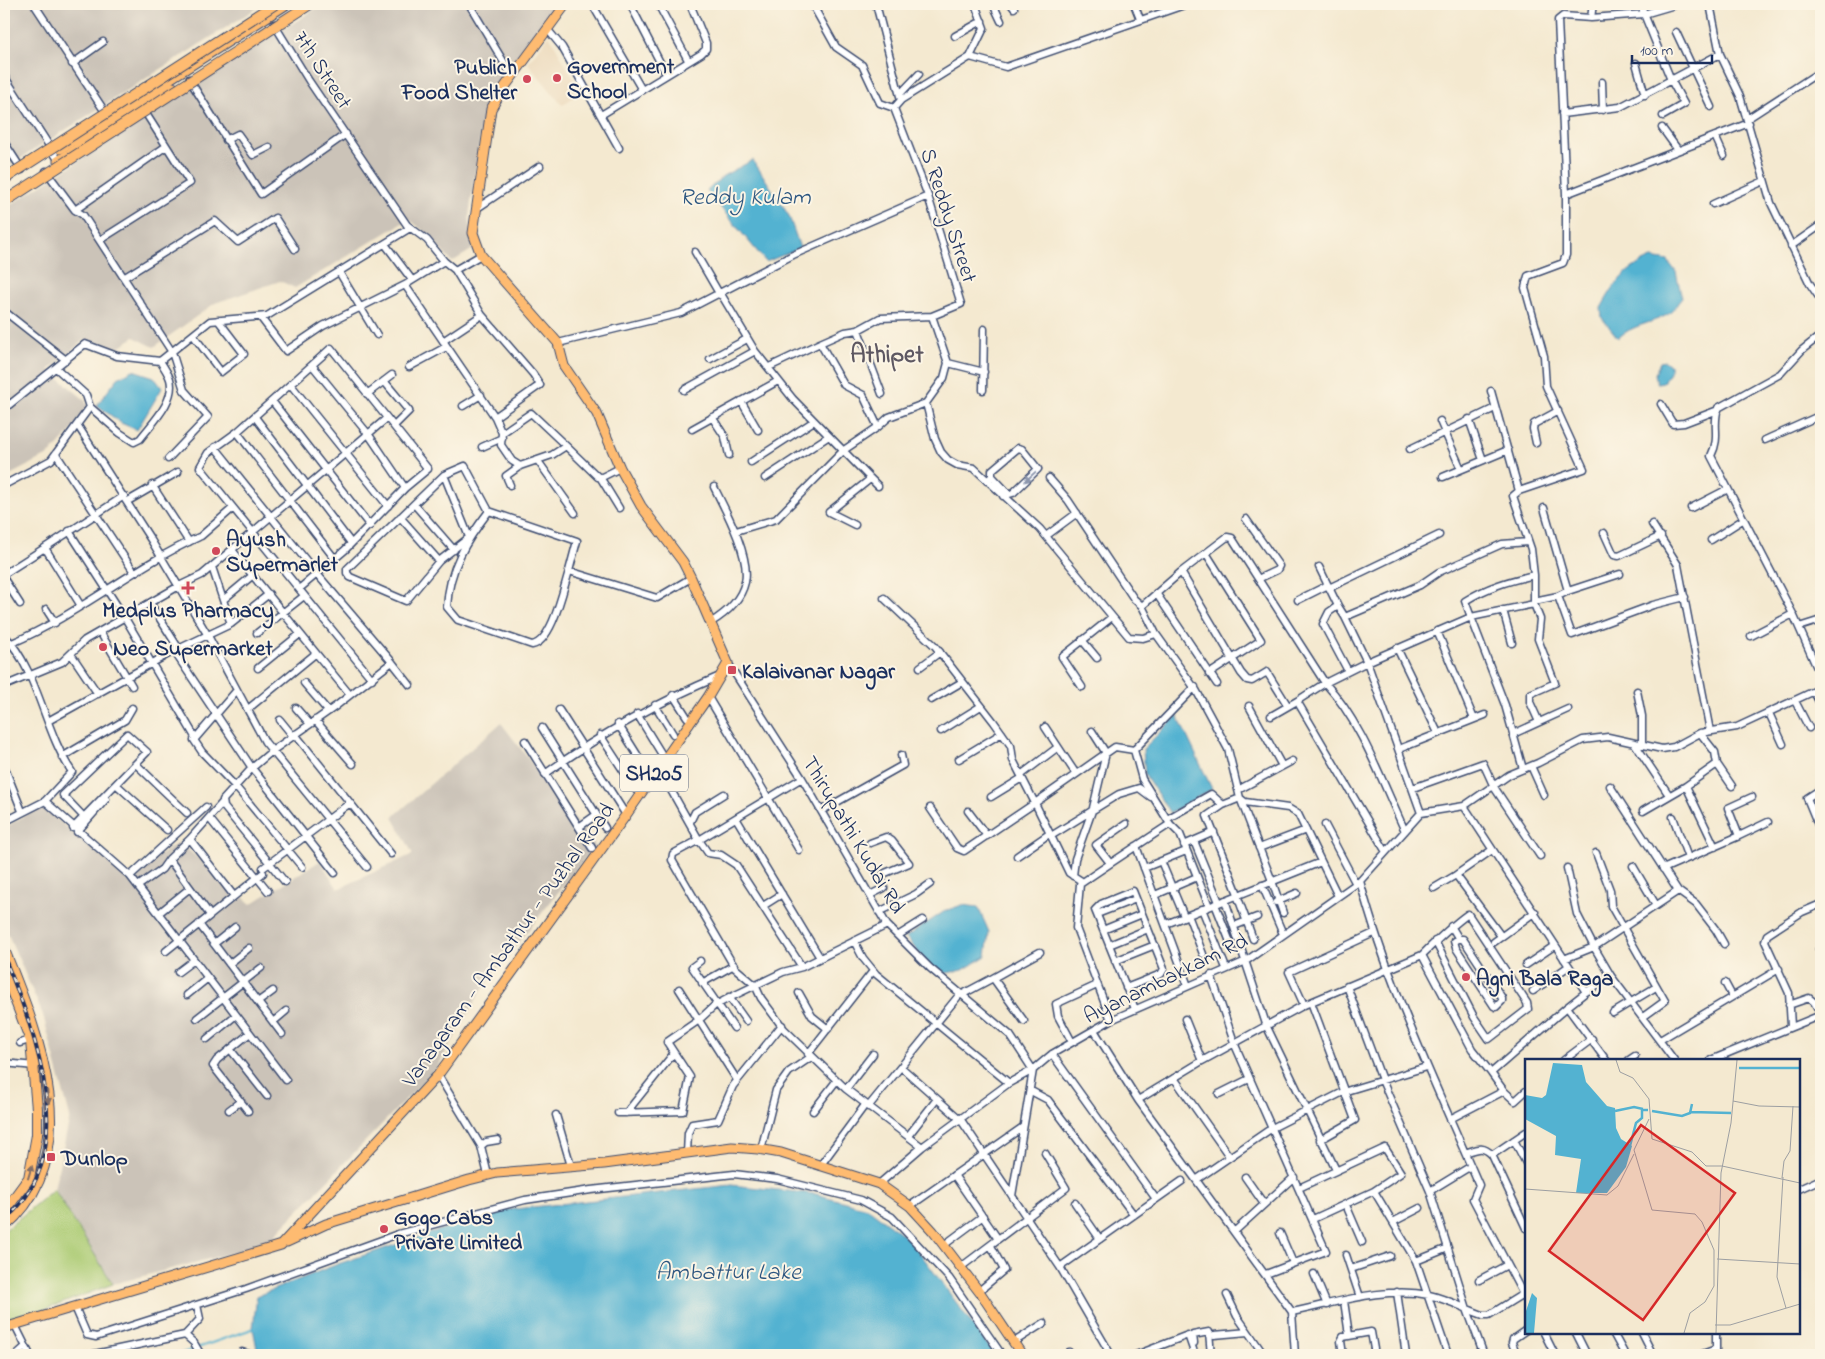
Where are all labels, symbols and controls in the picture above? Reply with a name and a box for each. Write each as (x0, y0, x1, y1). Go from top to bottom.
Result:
street label: 7th Street (284, 25, 359, 117)
scale bar (1632, 32, 1712, 64)
text: 100 m (1640, 40, 1673, 62)
place label: Government School (567, 52, 675, 109)
place label: Publich Food Shelter (401, 53, 518, 110)
marker: Government School (551, 72, 563, 84)
marker: Publich Food Shelter (521, 73, 533, 85)
street label: S Reddy Street (909, 145, 984, 288)
water label: Reddy Kulam (679, 181, 811, 216)
district label: Athipet (850, 338, 924, 374)
one-way arrow (1025, 471, 1037, 483)
place label: Ayush Supermarlet (226, 525, 339, 582)
marker: Ayush Supermarlet (210, 545, 222, 557)
marker: Medplus Pharmacy (182, 582, 194, 594)
place label: Medplus Pharmacy (102, 596, 274, 629)
place label: Neo Supermarket (113, 634, 273, 666)
marker: Neo Supermarket (97, 641, 109, 653)
place label: Kalaivanar Nagar (742, 657, 896, 690)
marker: Kalaivanar Nagar (726, 664, 738, 676)
street label: Thirupathi Kudai Rd (793, 751, 912, 920)
road number: SH205 (620, 754, 688, 791)
street label: Vanagaram - Ambathur - Puzhal Road (395, 797, 625, 1096)
street label: Ayanambakkam Rd (1079, 926, 1254, 1034)
place label: Agni Bala Raga (1476, 964, 1613, 997)
marker: Agni Bala Raga (1460, 971, 1472, 983)
inset map (1525, 1059, 1800, 1334)
one-way arrow (44, 1089, 52, 1105)
place label: Dunlop (60, 1144, 128, 1176)
marker: Dunlop (45, 1151, 57, 1163)
one-way arrow (26, 1164, 34, 1179)
place label: Gogo Cabs Private Limited (394, 1203, 523, 1260)
marker: Gogo Cabs Private Limited (378, 1223, 390, 1235)
water label: Ambattur Lake (655, 1256, 802, 1291)

